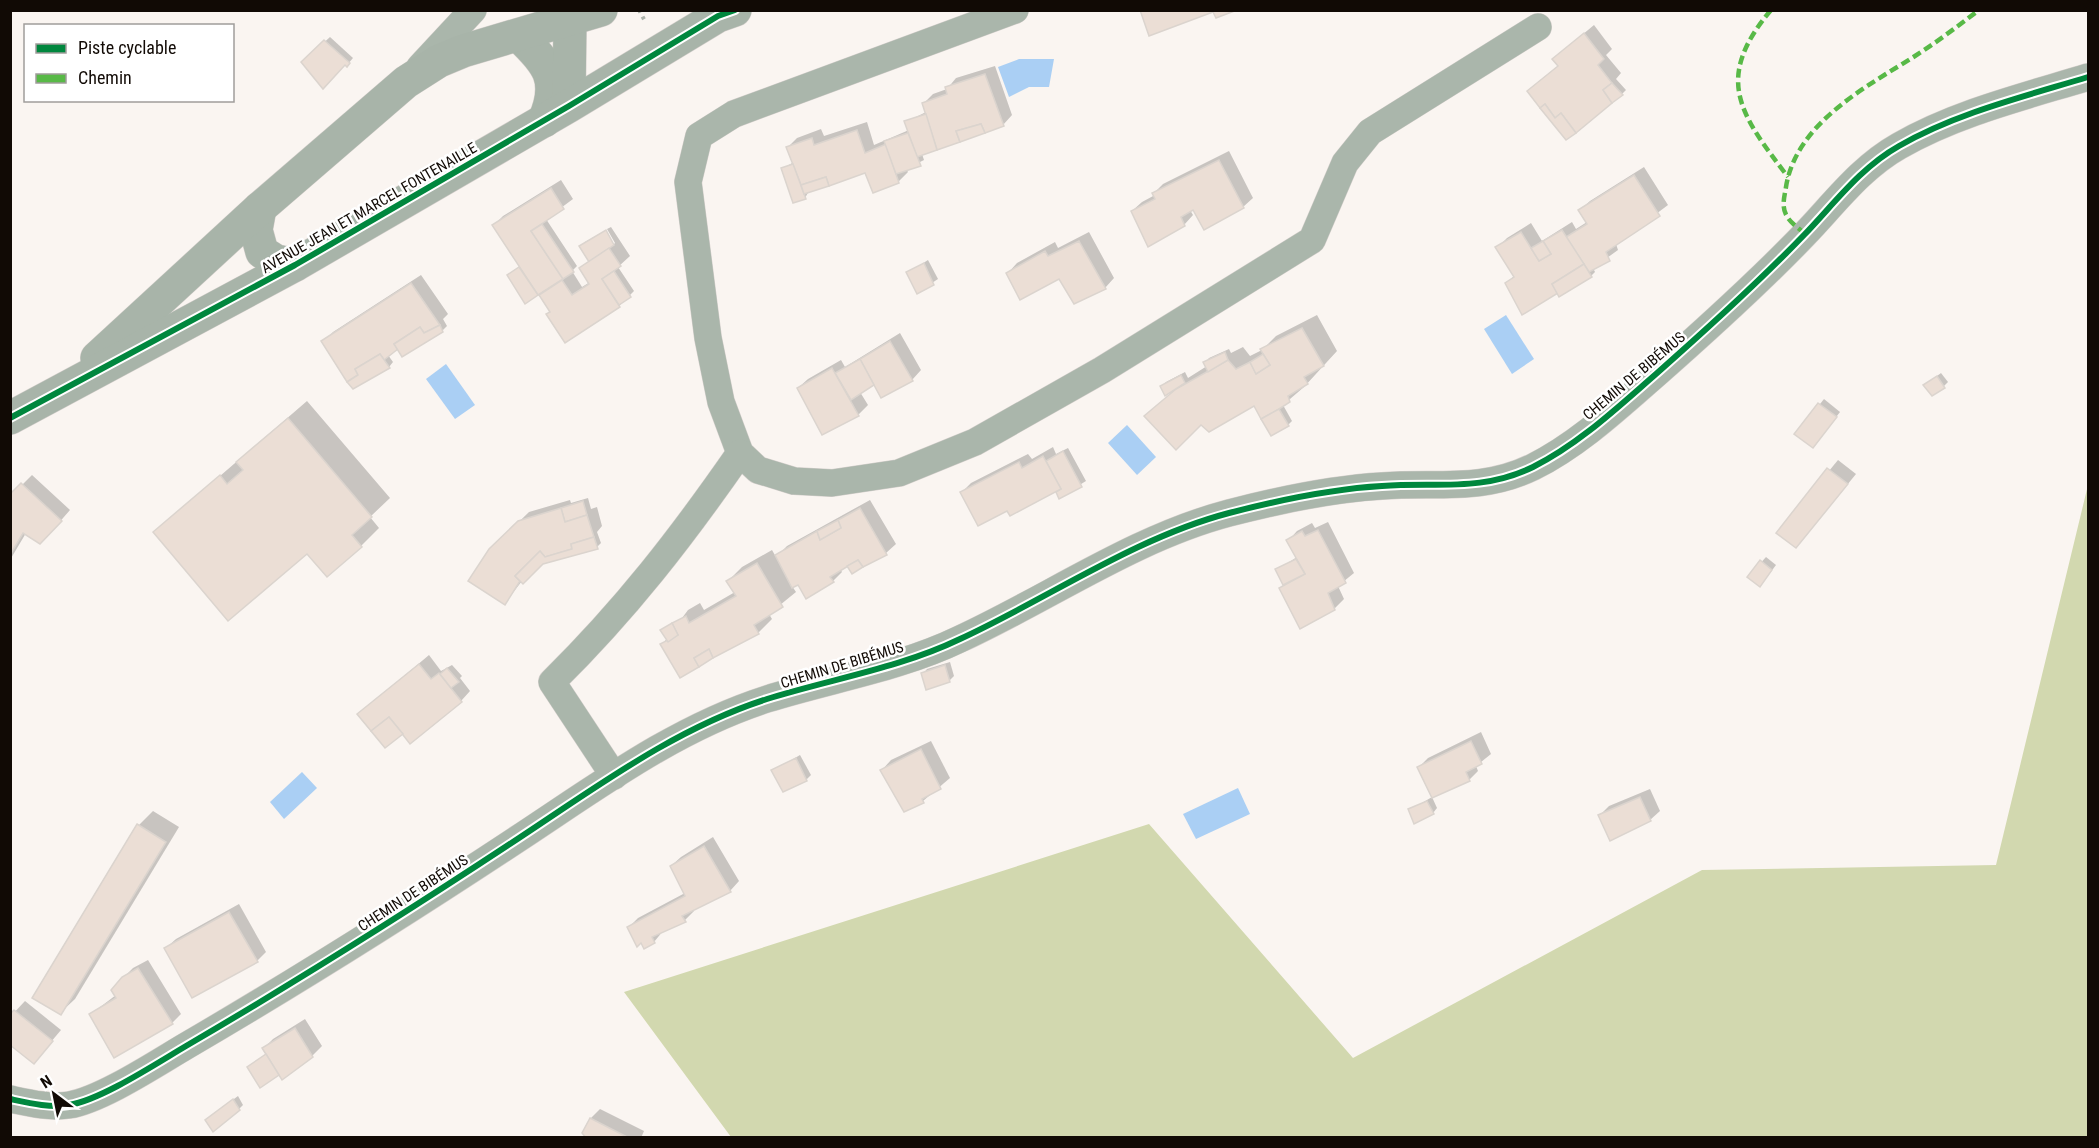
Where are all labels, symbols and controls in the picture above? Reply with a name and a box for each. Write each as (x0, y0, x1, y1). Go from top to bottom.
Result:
legend (24, 24, 234, 102)
text: Piste cyclable (78, 37, 176, 58)
text: Chemin (78, 67, 132, 88)
street label: AVENUE JEAN ET MARCEL FONTENAILLE (258, 139, 480, 277)
street label: CHEMIN DE BIBÉMUS (1579, 328, 1689, 424)
street label: CHEMIN DE BIBÉMUS (778, 638, 906, 692)
street label: CHEMIN DE BIBÉMUS (355, 851, 472, 935)
north arrow (24, 1064, 84, 1124)
text: N (37, 1071, 56, 1092)

